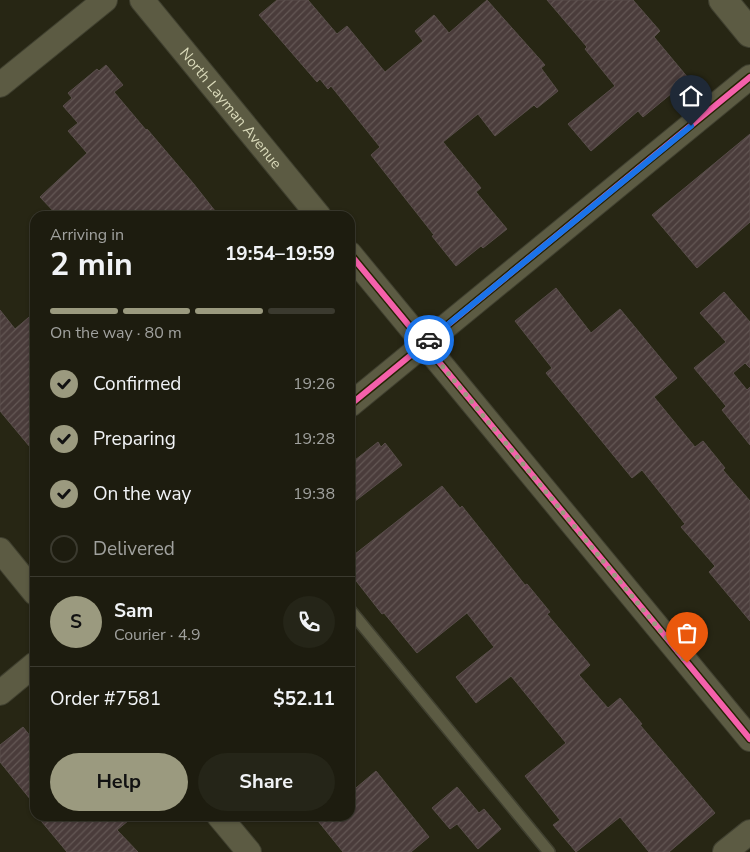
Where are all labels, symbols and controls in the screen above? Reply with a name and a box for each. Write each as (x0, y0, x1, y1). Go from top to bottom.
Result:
street label: North Layman Avenue (175, 44, 286, 173)
pin (670, 75, 712, 126)
icon: home (677, 82, 705, 110)
text: Arriving in (50, 224, 124, 246)
text: 19:54–19:59 (225, 241, 335, 267)
text: 2 min (50, 243, 133, 286)
courier (404, 315, 454, 365)
text: On the way · 80 m (50, 322, 182, 344)
icon: car (415, 326, 443, 354)
icon: check (50, 370, 78, 398)
text: Confirmed (93, 371, 181, 397)
text: 19:26 (293, 373, 335, 395)
icon: check (50, 425, 78, 453)
text: Preparing (93, 426, 176, 452)
text: 19:28 (293, 428, 335, 450)
icon: check (50, 480, 78, 508)
text: On the way (93, 481, 191, 507)
text: 19:38 (293, 483, 335, 505)
text: Delivered (93, 536, 175, 562)
button: phone (283, 596, 335, 648)
text: Sam (114, 598, 153, 624)
text: S (70, 609, 82, 635)
pin (666, 612, 708, 663)
icon: bag (673, 619, 701, 647)
text: Courier · 4.9 (114, 624, 200, 646)
text: Order #7581 (50, 686, 161, 712)
text: $52.11 (273, 686, 335, 712)
button: Help (50, 753, 188, 811)
button: Share (198, 753, 335, 811)

